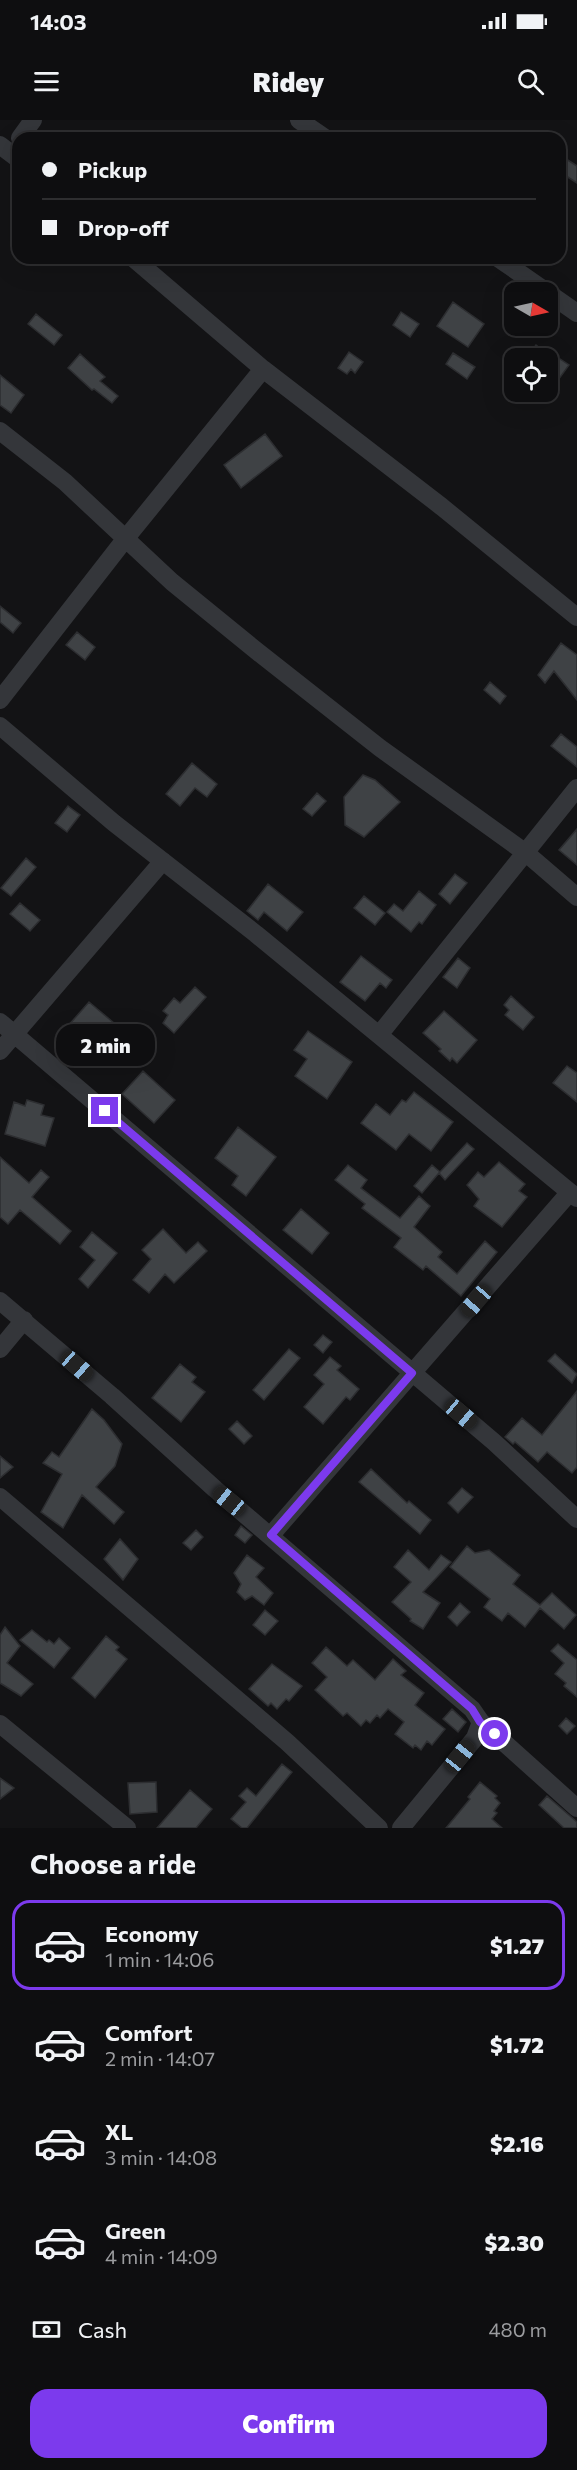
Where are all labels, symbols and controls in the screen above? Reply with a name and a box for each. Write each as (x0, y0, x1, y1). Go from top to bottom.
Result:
text: 14:03 (30, 8, 87, 35)
icon: menu (30, 65, 63, 98)
text: Ridey (253, 65, 324, 98)
icon: search (514, 65, 547, 98)
text: Pickup (78, 156, 147, 183)
text: Drop-off (78, 214, 169, 241)
north arrow (504, 282, 558, 336)
map controls (504, 282, 558, 402)
button: locate (504, 348, 558, 402)
callout: 2 min (56, 1024, 154, 1066)
text: 2 min (80, 1033, 131, 1057)
route end (91, 1097, 118, 1124)
car (457, 1282, 495, 1320)
car (58, 1347, 96, 1385)
car (441, 1396, 481, 1432)
car (209, 1483, 249, 1519)
route start (481, 1720, 508, 1747)
car (442, 1736, 478, 1776)
text: Choose a ride (30, 1847, 196, 1880)
icon: car (33, 1918, 87, 1972)
text: Economy (105, 1920, 199, 1947)
text: $1.27 (490, 1932, 544, 1959)
text: 1 min · 14:06 (105, 1947, 214, 1971)
icon: car (33, 2017, 87, 2071)
text: Comfort (105, 2019, 193, 2046)
text: $1.72 (490, 2031, 544, 2058)
text: 2 min · 14:07 (105, 2046, 215, 2070)
icon: car (33, 2116, 87, 2170)
text: XL (105, 2118, 133, 2145)
text: $2.16 (490, 2130, 544, 2157)
text: 3 min · 14:08 (105, 2145, 217, 2169)
icon: car (33, 2215, 87, 2269)
text: Green (105, 2217, 166, 2244)
text: $2.30 (485, 2229, 544, 2256)
text: 4 min · 14:09 (105, 2244, 218, 2268)
icon: cash (30, 2313, 63, 2346)
text: Cash (78, 2316, 127, 2343)
text: 480 m (489, 2317, 547, 2341)
button: Confirm (30, 2389, 547, 2458)

